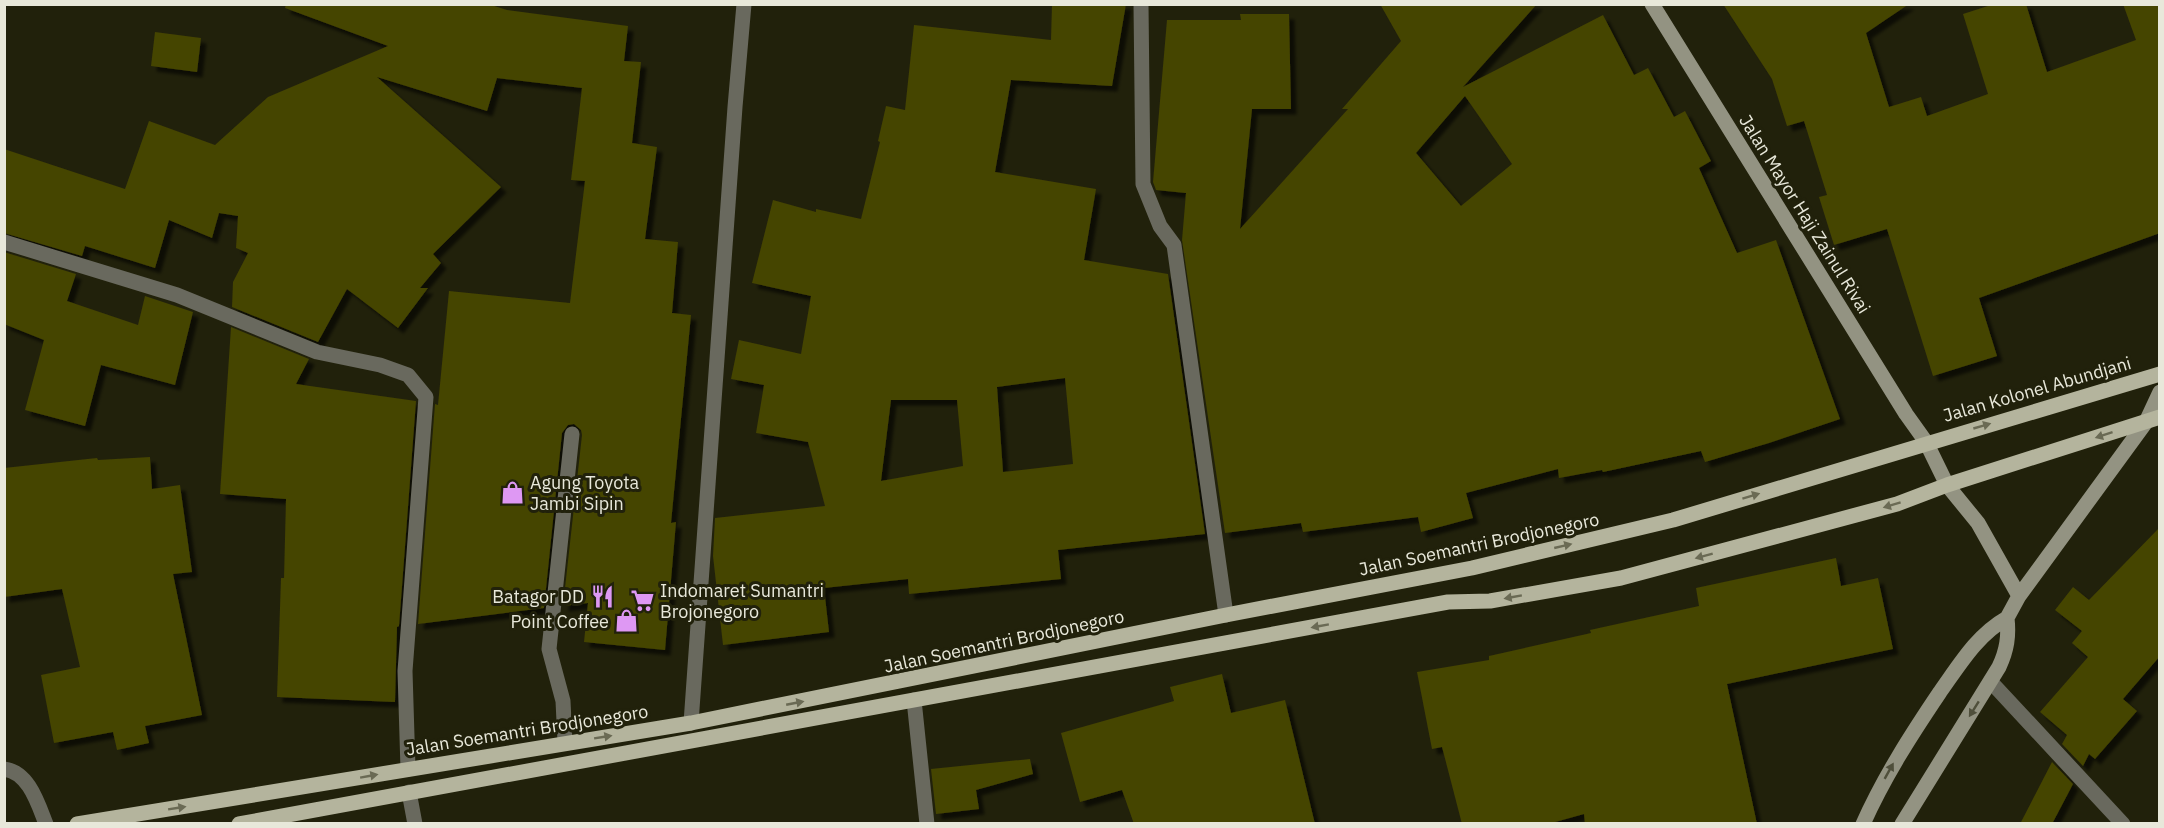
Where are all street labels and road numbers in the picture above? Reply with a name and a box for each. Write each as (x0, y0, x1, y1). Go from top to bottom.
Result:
street label: Jalan Mayor Haji Zainul Rivai (1734, 110, 1876, 318)
street label: Jalan Kolonel Abundjani (1940, 351, 2134, 427)
street label: Jalan Soemantri Brodjonegoro (1357, 507, 1601, 581)
street label: Jalan Soemantri Brodjonegoro (882, 604, 1126, 678)
street label: Jalan Soemantri Brodjonegoro (404, 699, 650, 761)

